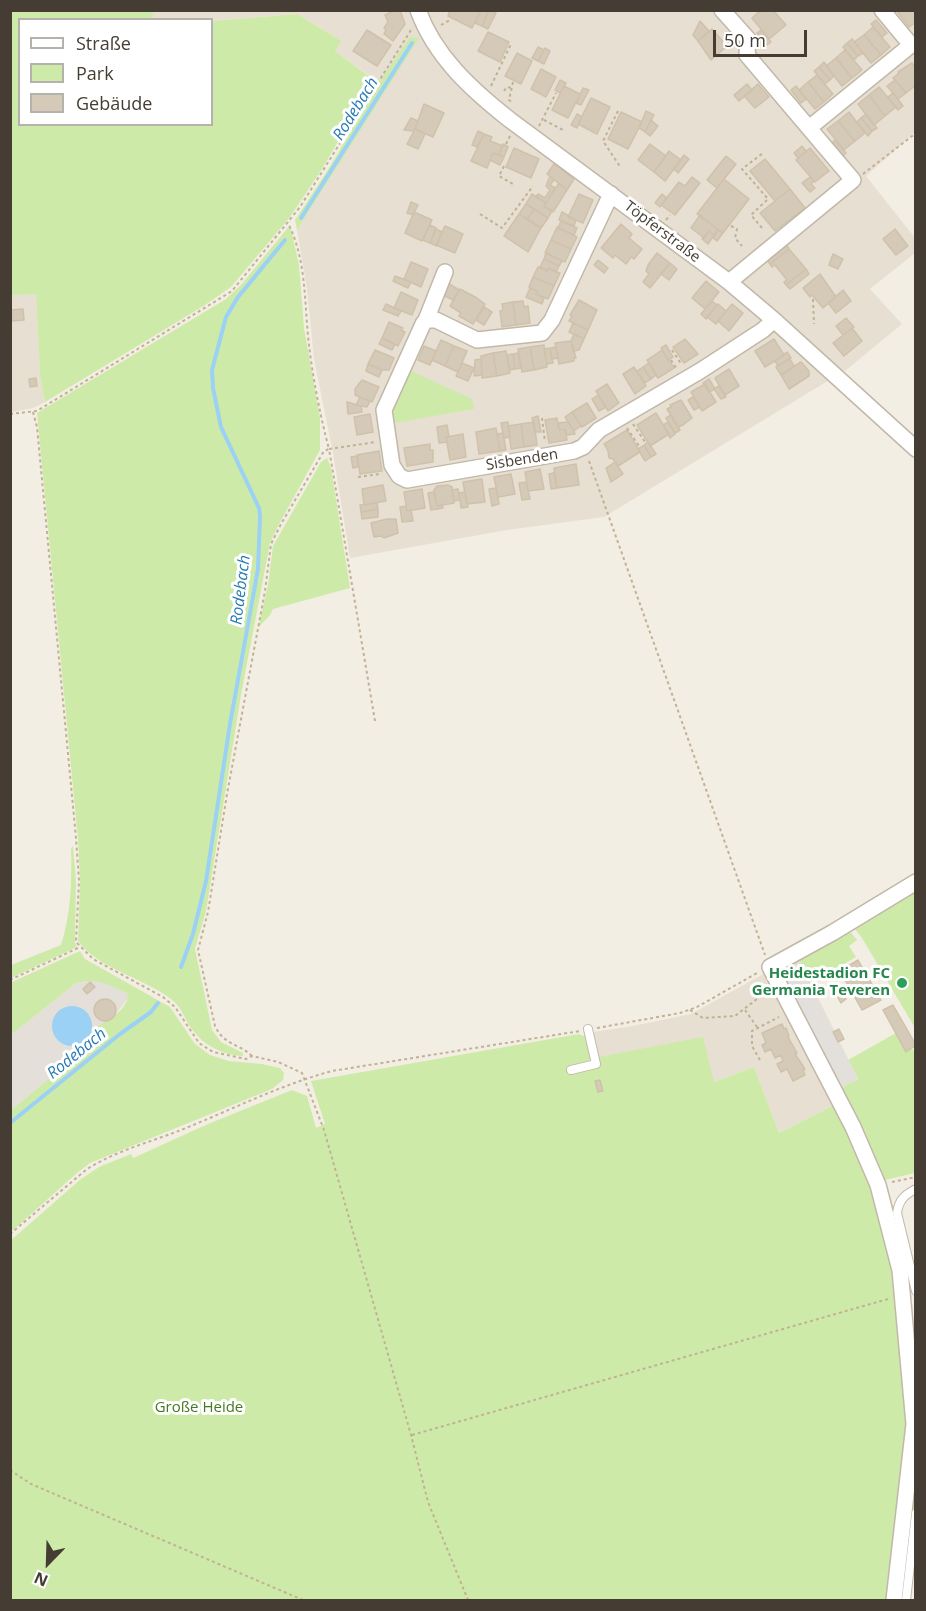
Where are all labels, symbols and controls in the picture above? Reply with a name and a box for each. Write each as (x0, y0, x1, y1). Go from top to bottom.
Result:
legend (18, 18, 213, 126)
scale bar (716, 18, 810, 56)
text: 50 m (724, 28, 766, 52)
text: Straße (76, 31, 131, 55)
text: Park (76, 61, 114, 85)
water label: Rodebach (329, 74, 383, 144)
text: Gebäude (76, 91, 152, 115)
street label: Töpferstraße (620, 197, 704, 267)
street label: Sisbenden (485, 445, 559, 475)
water label: Rodebach (227, 554, 255, 626)
place label: Heidestadion FC Germania Teveren (752, 965, 890, 1000)
marker: Heidestadion FC Germania Teveren (895, 976, 909, 990)
water label: Rodebach (44, 1024, 110, 1084)
park label: Große Heide (155, 1399, 243, 1417)
north arrow (18, 1533, 78, 1593)
text: N (31, 1567, 51, 1592)

